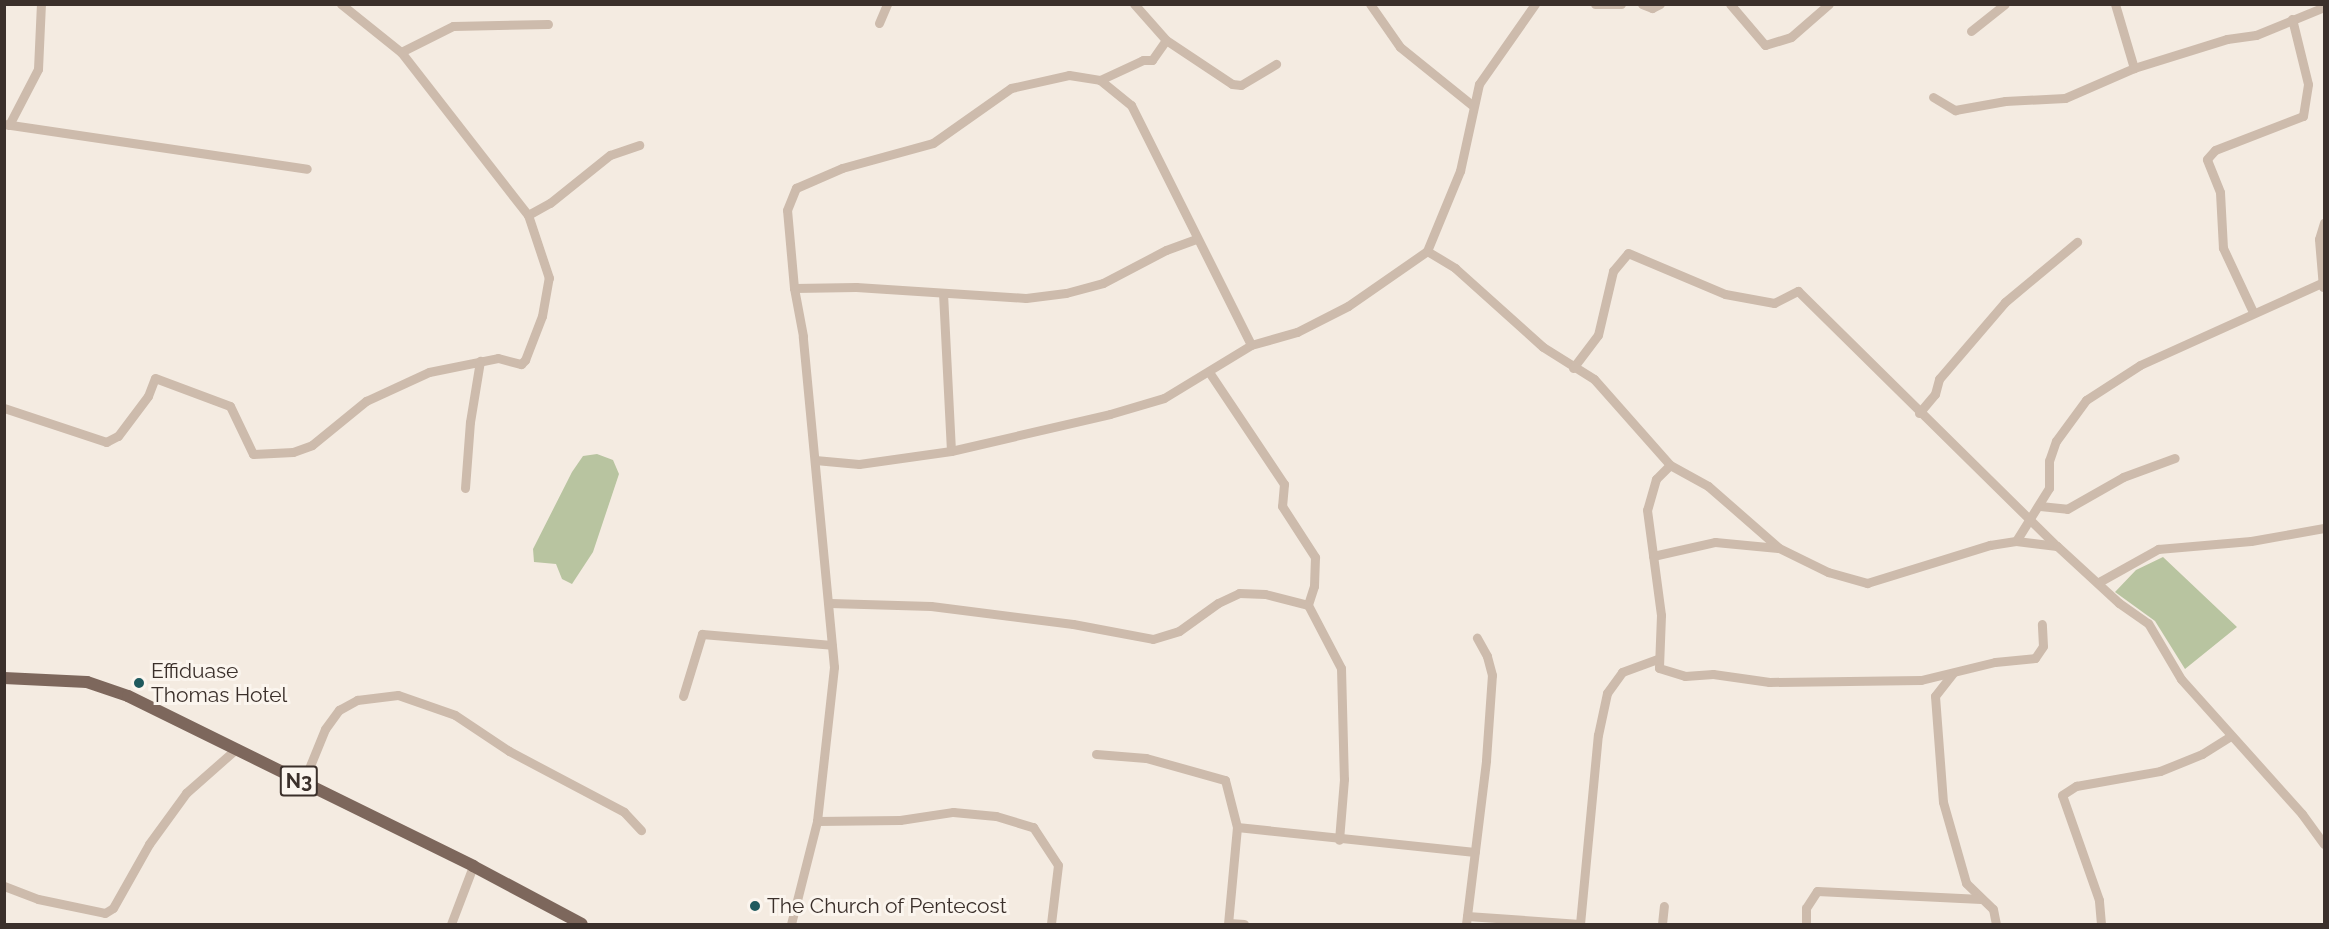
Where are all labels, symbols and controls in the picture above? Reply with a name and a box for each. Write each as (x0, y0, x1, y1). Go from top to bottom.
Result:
place label: Effiduase Thomas Hotel (151, 658, 287, 708)
marker: Effiduase Thomas Hotel (132, 676, 146, 690)
road number: N3 (280, 764, 318, 798)
place label: The Church of Pentecost (767, 893, 1007, 919)
marker: The Church of Pentecost (748, 899, 762, 913)

